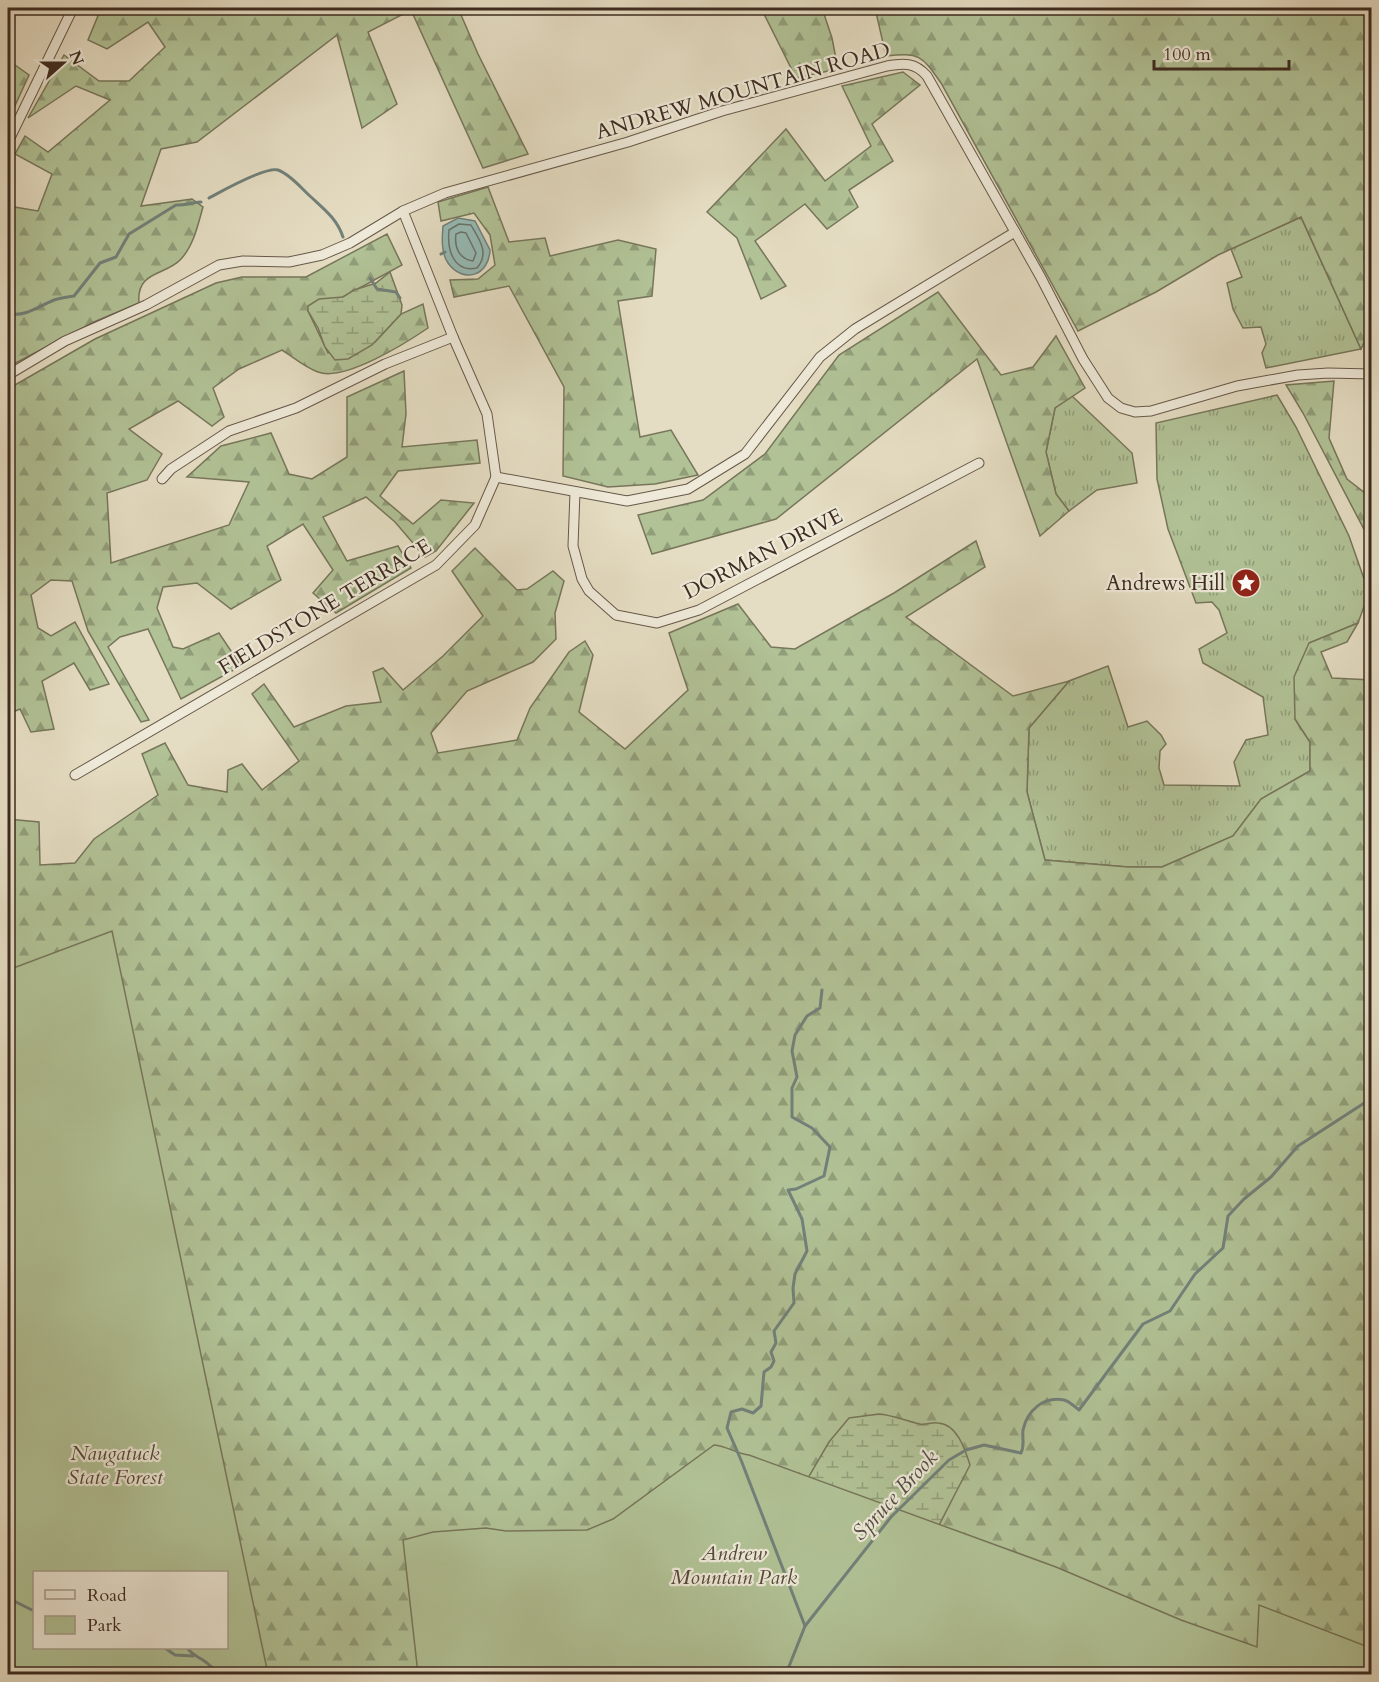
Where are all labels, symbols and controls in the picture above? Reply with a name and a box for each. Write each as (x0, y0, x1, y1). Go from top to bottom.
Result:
north arrow (33, 33, 93, 93)
scale bar (1154, 33, 1289, 71)
street label: ANDREW MOUNTAIN ROAD (592, 35, 894, 147)
text: 100 m (1163, 42, 1211, 67)
text: N (63, 48, 89, 69)
street label: DORMAN DRIVE (678, 501, 848, 607)
street label: FIELDSTONE TERRACE (213, 532, 437, 682)
place icon: Andrews Hill (1230, 567, 1262, 599)
place label: Andrews Hill (1106, 569, 1225, 598)
park label: Naugatuck State Forest (67, 1439, 164, 1492)
water label: Spruce Brook (845, 1443, 945, 1547)
park label: Andrew Mountain Park (671, 1539, 798, 1592)
legend (33, 1571, 228, 1649)
text: Road (87, 1583, 127, 1608)
text: Park (87, 1613, 122, 1638)

